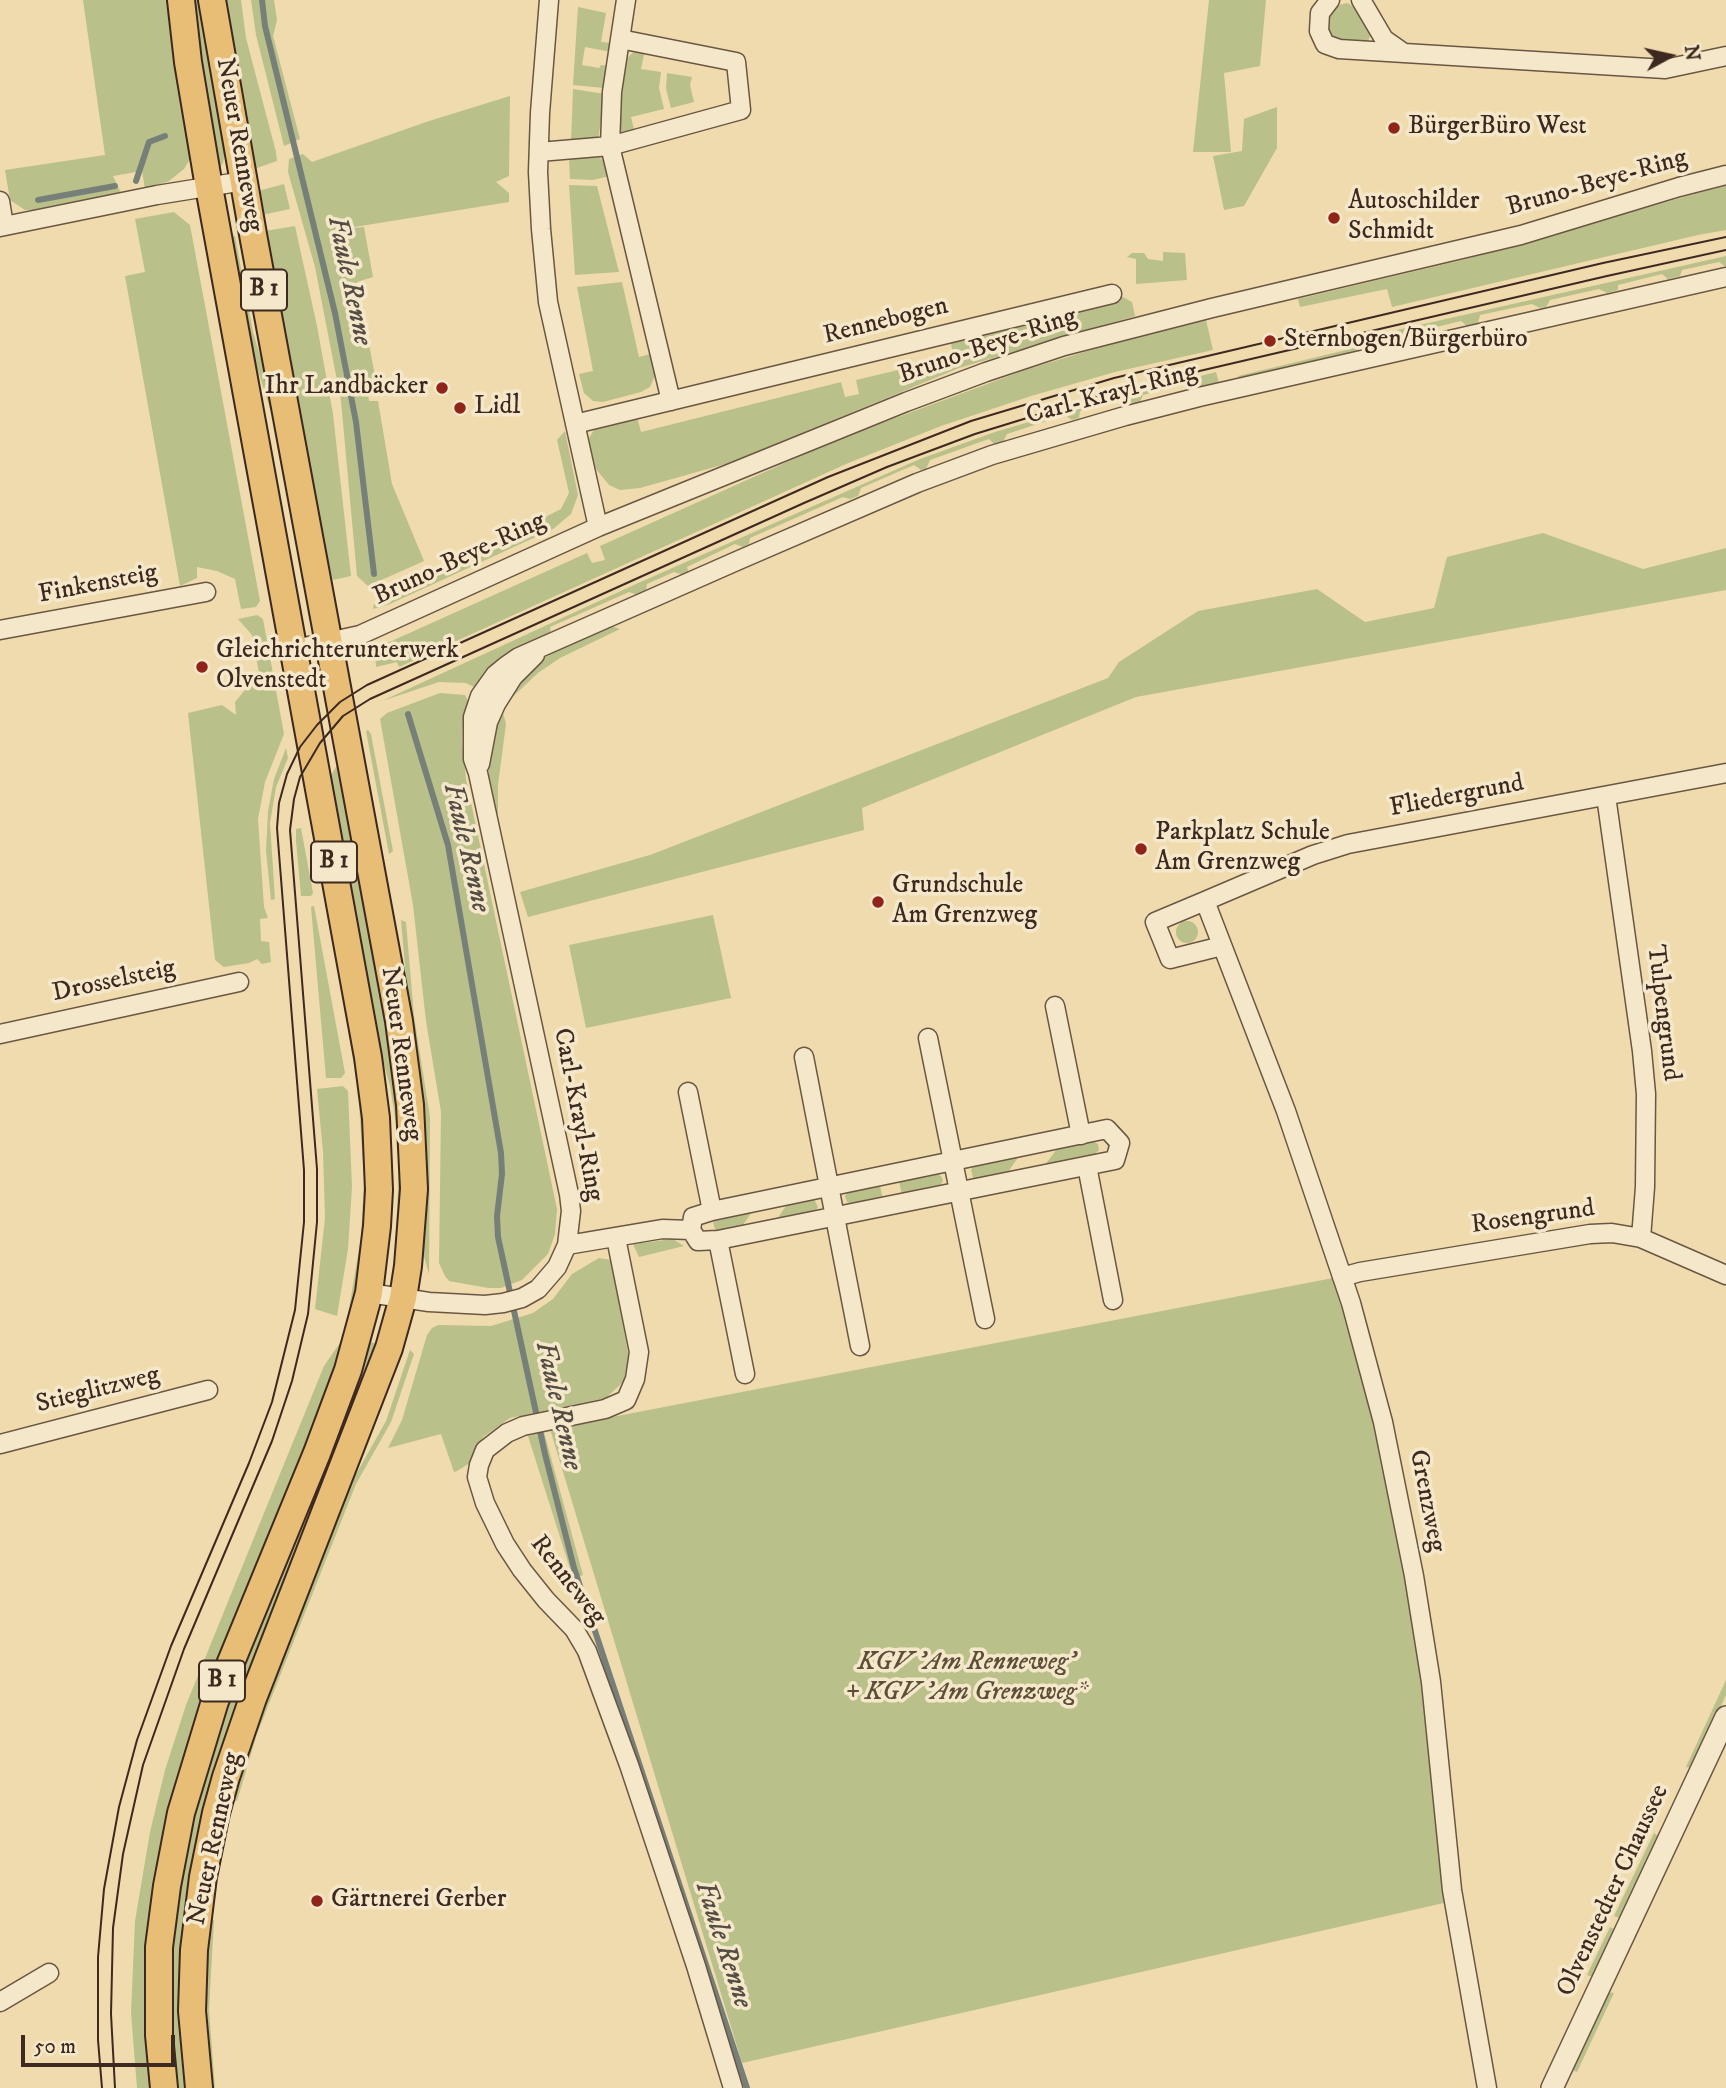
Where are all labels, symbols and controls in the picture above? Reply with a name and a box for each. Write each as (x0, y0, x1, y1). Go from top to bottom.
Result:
north arrow (1635, 21, 1705, 91)
text: N (1679, 44, 1704, 62)
street label: Neuer Renneweg (207, 56, 269, 234)
place label: BürgerBüro West (1408, 112, 1587, 144)
marker: BürgerBüro West (1386, 120, 1402, 136)
street label: Bruno-Beye-Ring (1503, 143, 1691, 225)
place label: Autoschilder Schmidt (1348, 187, 1480, 248)
marker: Autoschilder Schmidt (1326, 210, 1342, 226)
water label: Faule Renne (318, 213, 378, 349)
road number: B 1 (241, 270, 287, 310)
street label: Rennebogen (820, 291, 952, 353)
street label: Bruno-Beye-Ring (895, 302, 1081, 392)
place label: Sternbogen/Bürgerbüro (1284, 325, 1528, 357)
marker: Sternbogen/Bürgerbüro (1262, 333, 1278, 349)
street label: Carl-Krayl-Ring (1023, 357, 1201, 433)
place label: Ihr Landbäcker (265, 372, 428, 404)
marker: Ihr Landbäcker (434, 380, 450, 396)
place label: Lidl (474, 392, 520, 424)
marker: Lidl (452, 400, 468, 416)
street label: Bruno-Beye-Ring (369, 506, 551, 614)
street label: Finkensteig (36, 558, 160, 612)
place label: Gleichrichterunterwerk Olvenstedt (216, 636, 459, 698)
marker: Gleichrichterunterwerk Olvenstedt (194, 659, 210, 675)
street label: Fliedergrund (1387, 769, 1527, 825)
water label: Faule Renne (434, 780, 496, 916)
place label: Parkplatz Schule Am Grenzweg (1155, 818, 1330, 880)
marker: Parkplatz Schule Am Grenzweg (1133, 841, 1149, 857)
road number: B 1 (311, 842, 357, 882)
place label: Grundschule Am Grenzweg (892, 871, 1037, 932)
marker: Grundschule Am Grenzweg (870, 894, 886, 910)
street label: Tulpengrund (1638, 943, 1686, 1083)
street label: Drosselsteig (50, 954, 178, 1010)
street label: Neuer Renneweg (372, 965, 428, 1143)
street label: Carl-Krayl-Ring (545, 1026, 609, 1204)
street label: Rosengrund (1469, 1194, 1597, 1242)
water label: Faule Renne (526, 1338, 588, 1474)
street label: Stieglitzweg (33, 1361, 163, 1421)
street label: Grenzweg (1401, 1447, 1451, 1555)
street label: Renneweg (522, 1530, 612, 1632)
park label: KGV 'Am Renneweg' + KGV 'Am Grenzweg* (846, 1648, 1086, 1710)
road number: B 1 (199, 1660, 245, 1702)
street label: Neuer Renneweg (182, 1750, 250, 1928)
street label: Olvenstedter Chaussee (1551, 1780, 1677, 2002)
water label: Faule Renne (686, 1877, 758, 2013)
place label: Gärtnerei Gerber (331, 1885, 506, 1917)
marker: Gärtnerei Gerber (309, 1893, 325, 1909)
scale bar (24, 2022, 178, 2066)
text: 50 m (34, 2034, 76, 2060)

